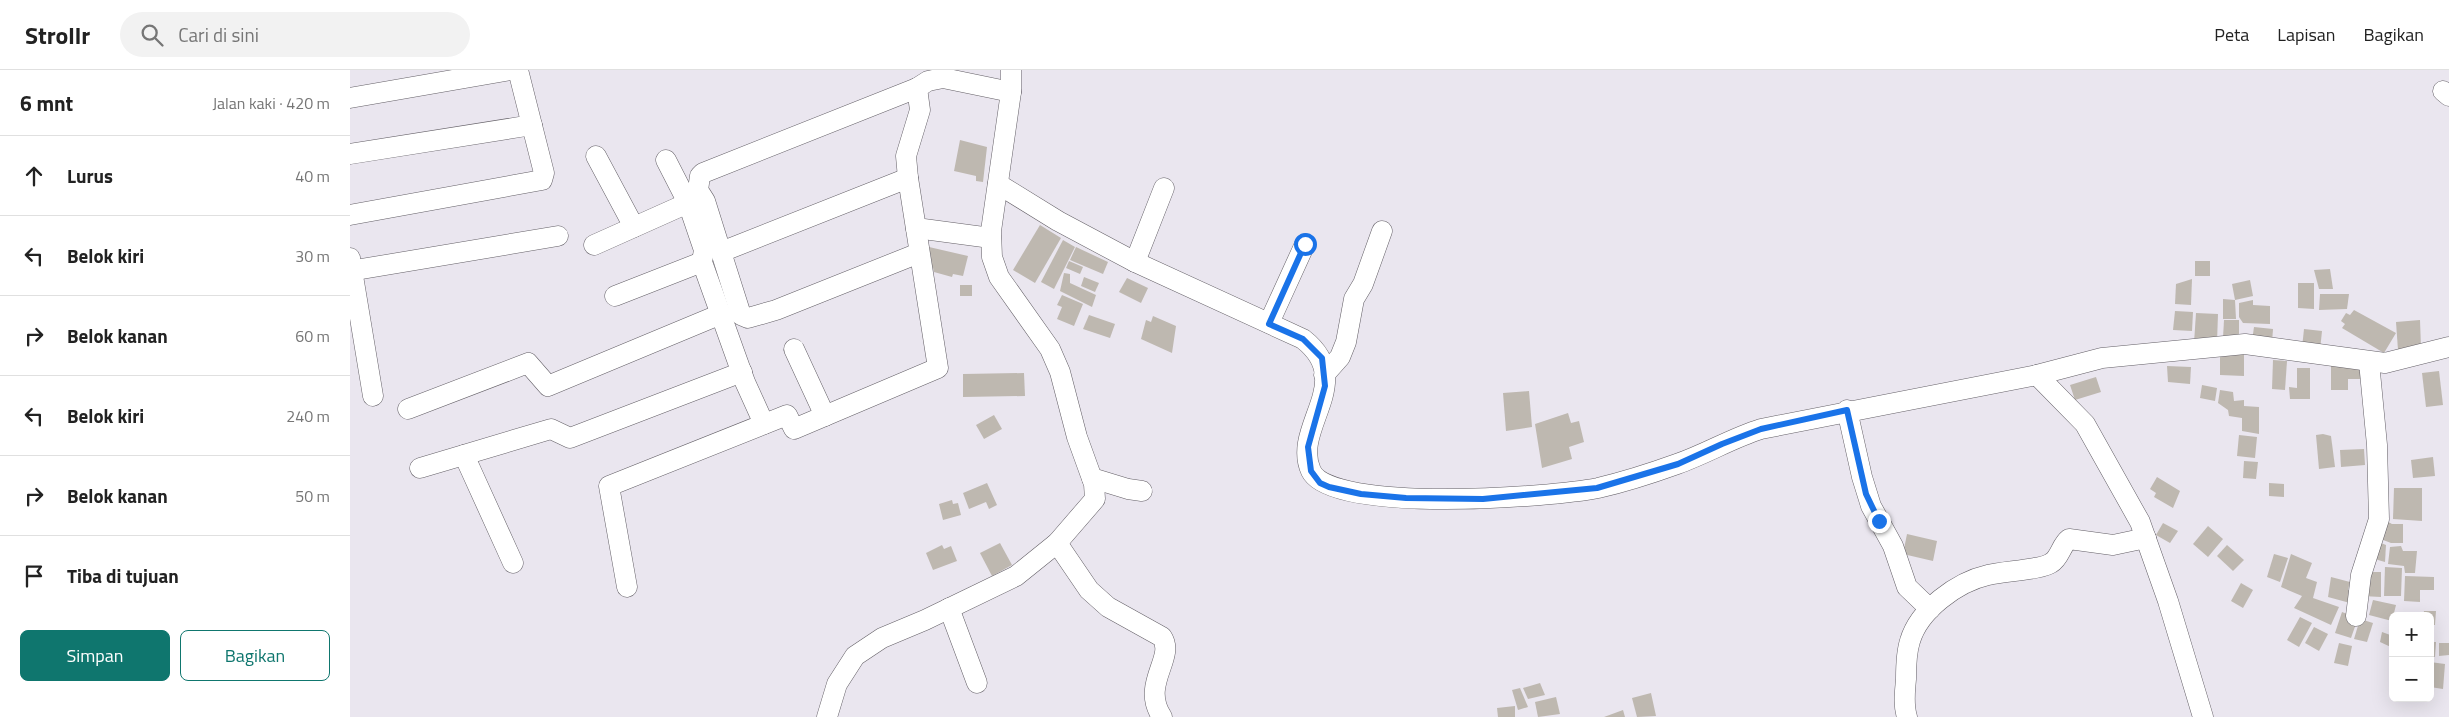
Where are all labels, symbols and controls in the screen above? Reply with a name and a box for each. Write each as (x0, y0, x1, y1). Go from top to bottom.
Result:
search box (120, 12, 470, 57)
text: Strollr (25, 17, 90, 53)
text: Cari di sini (178, 20, 259, 49)
icon: search (138, 21, 166, 49)
text: Peta (2214, 21, 2249, 48)
text: Lapisan (2277, 21, 2335, 48)
text: Bagikan (2363, 21, 2424, 48)
text: 6 mnt (20, 87, 73, 119)
text: Jalan kaki · 420 m (212, 91, 330, 115)
text: Lurus (67, 161, 113, 190)
icon: ahead (20, 162, 48, 190)
text: 40 m (295, 164, 330, 188)
route start (1294, 233, 1317, 256)
text: Belok kiri (67, 241, 144, 270)
icon: left (20, 242, 48, 270)
text: 30 m (295, 244, 330, 268)
text: Belok kanan (67, 321, 168, 350)
icon: right (20, 322, 48, 350)
text: 60 m (295, 324, 330, 348)
text: Belok kiri (67, 401, 144, 430)
icon: left (20, 402, 48, 430)
text: 240 m (286, 404, 330, 428)
text: Belok kanan (67, 481, 168, 510)
icon: right (20, 482, 48, 510)
text: 50 m (295, 484, 330, 508)
route end (1868, 510, 1891, 533)
text: Tiba di tujuan (67, 561, 179, 590)
icon: arrive (20, 562, 48, 590)
map controls (2389, 612, 2434, 702)
button: + (2389, 612, 2434, 657)
button: Simpan (20, 630, 170, 681)
button: Bagikan (180, 630, 330, 681)
button: − (2389, 657, 2434, 702)

